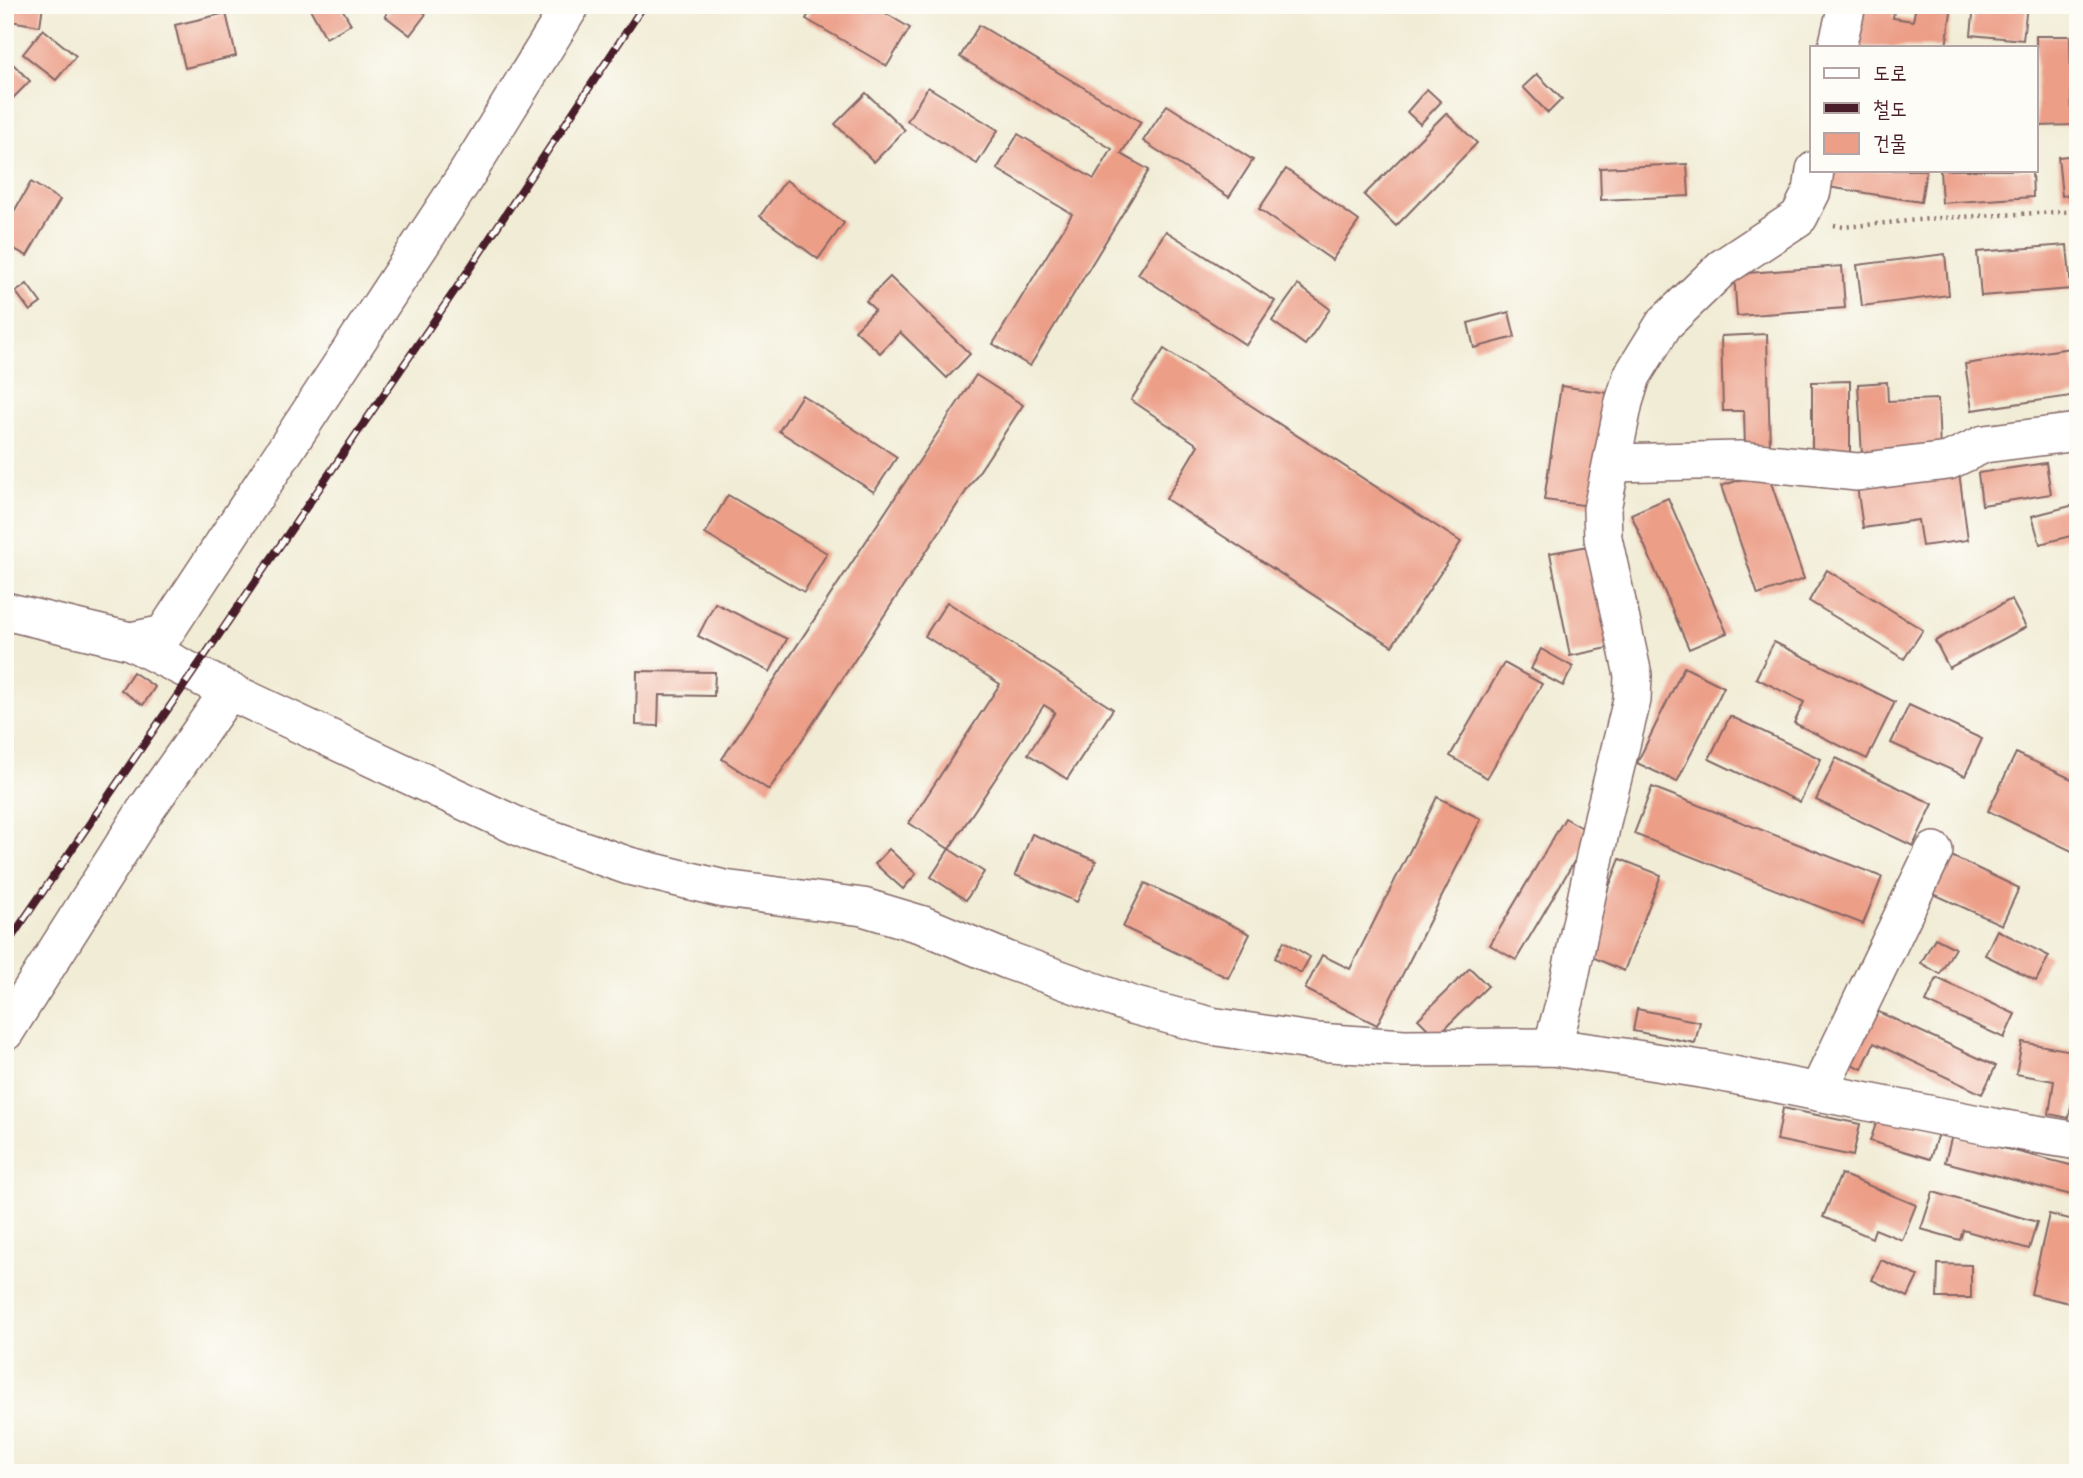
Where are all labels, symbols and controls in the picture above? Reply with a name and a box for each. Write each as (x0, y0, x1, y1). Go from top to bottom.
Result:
legend (1810, 46, 2038, 172)
text: 도로 (1873, 60, 1907, 88)
text: 철도 (1873, 96, 1907, 124)
text: 건물 (1873, 130, 1907, 158)

